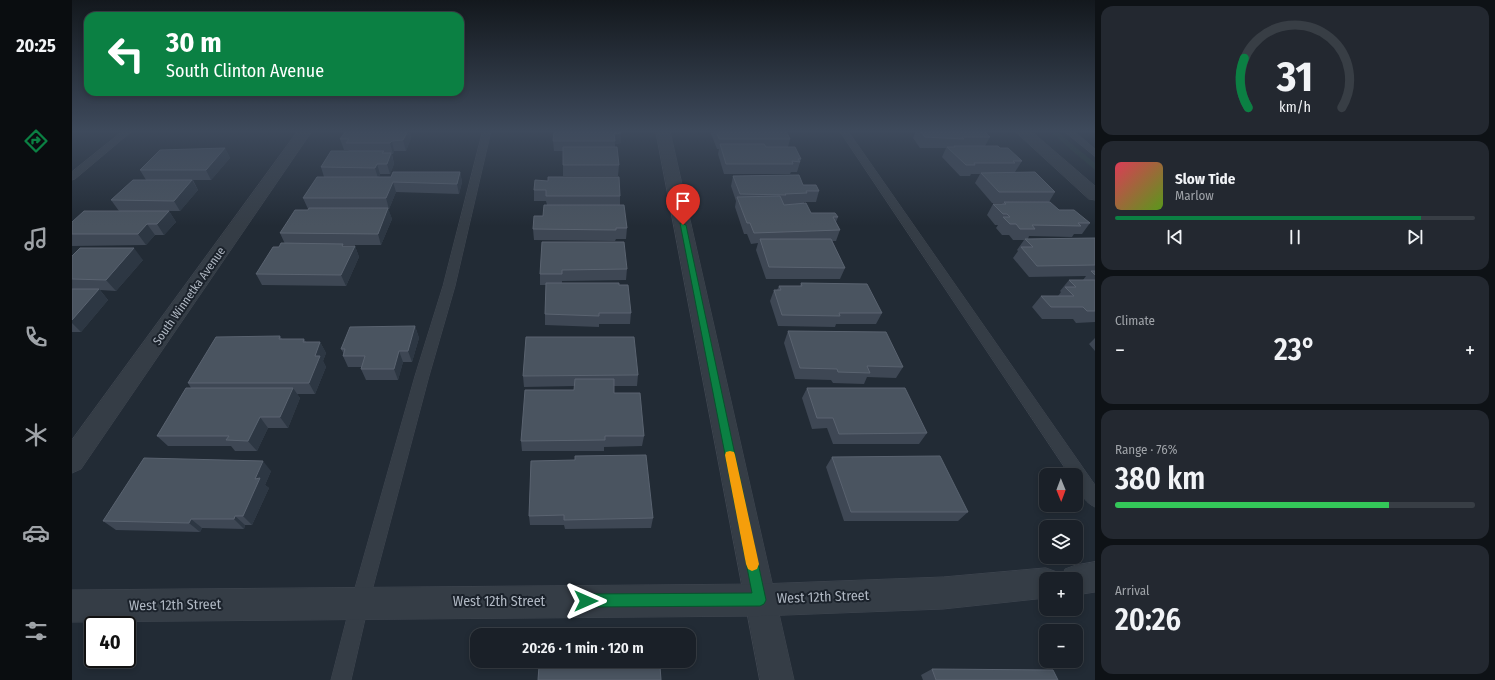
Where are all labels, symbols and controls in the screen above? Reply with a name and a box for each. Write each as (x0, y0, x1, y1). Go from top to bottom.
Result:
text: 30 m (166, 26, 222, 59)
icon: left (100, 28, 152, 80)
text: 20:25 (16, 35, 56, 57)
text: 31 (1276, 52, 1313, 102)
text: South Clinton Avenue (166, 60, 324, 82)
text: km/h (1279, 99, 1311, 116)
icon: directions (22, 127, 50, 155)
text: Slow Tide (1175, 170, 1235, 188)
pin (666, 184, 700, 225)
text: Marlow (1175, 188, 1214, 203)
icon: arrive (672, 190, 694, 212)
icon: music (22, 225, 50, 253)
icon: previous (1164, 226, 1186, 248)
icon: pause (1284, 226, 1306, 248)
icon: next (1404, 226, 1426, 248)
street label: South Winnetka Avenue (150, 244, 228, 348)
text: Climate (1115, 313, 1155, 328)
icon: phone (22, 323, 50, 351)
text: 23° (1274, 332, 1316, 368)
text: − (1115, 337, 1125, 364)
text: + (1465, 337, 1475, 364)
icon: climate (22, 421, 50, 449)
text: Range · 76% (1115, 442, 1178, 457)
text: 380 km (1115, 461, 1205, 497)
north arrow (1039, 468, 1083, 512)
map controls (1039, 468, 1083, 668)
icon: car (22, 519, 50, 547)
button: layers (1039, 520, 1083, 564)
button: + (1039, 572, 1083, 616)
position arrow (565, 580, 607, 622)
text: Arrival (1115, 583, 1149, 598)
street label: West 12th Street (777, 587, 870, 607)
street label: West 12th Street (453, 593, 546, 610)
street label: West 12th Street (129, 596, 222, 614)
text: 20:26 (1115, 602, 1181, 638)
speed limit sign: 40 (84, 616, 136, 668)
icon: filters (22, 617, 50, 645)
button: − (1039, 624, 1083, 668)
text: 20:26 · 1 min · 120 m (522, 639, 644, 657)

